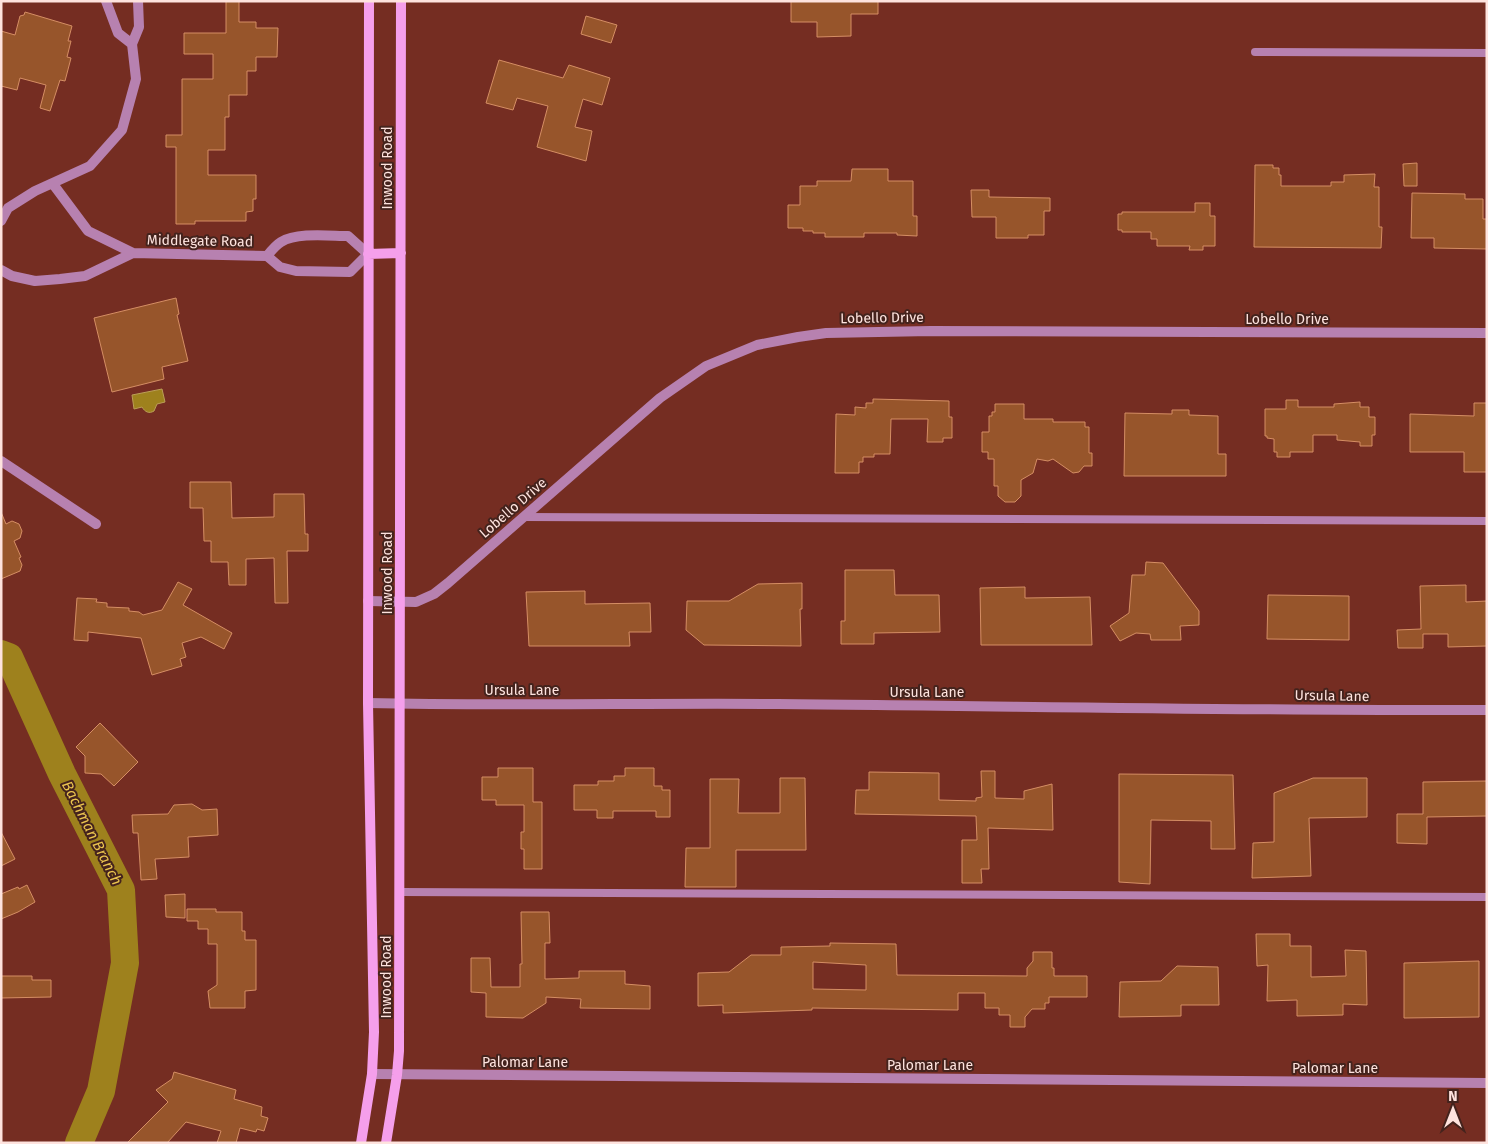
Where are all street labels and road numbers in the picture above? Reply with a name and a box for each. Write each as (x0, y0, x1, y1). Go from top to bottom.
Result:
street label: Inwood Road (379, 126, 396, 210)
street label: Middlegate Road (147, 232, 253, 250)
street label: Lobello Drive (840, 309, 924, 327)
street label: Lobello Drive (1245, 311, 1329, 328)
street label: Lobello Drive (476, 474, 550, 542)
street label: Inwood Road (379, 531, 396, 615)
street label: Ursula Lane (485, 682, 559, 699)
street label: Ursula Lane (890, 684, 964, 701)
street label: Ursula Lane (1294, 687, 1370, 705)
street label: Inwood Road (378, 935, 395, 1019)
street label: Palomar Lane (482, 1054, 568, 1071)
street label: Palomar Lane (887, 1057, 973, 1074)
street label: Palomar Lane (1292, 1060, 1378, 1077)

